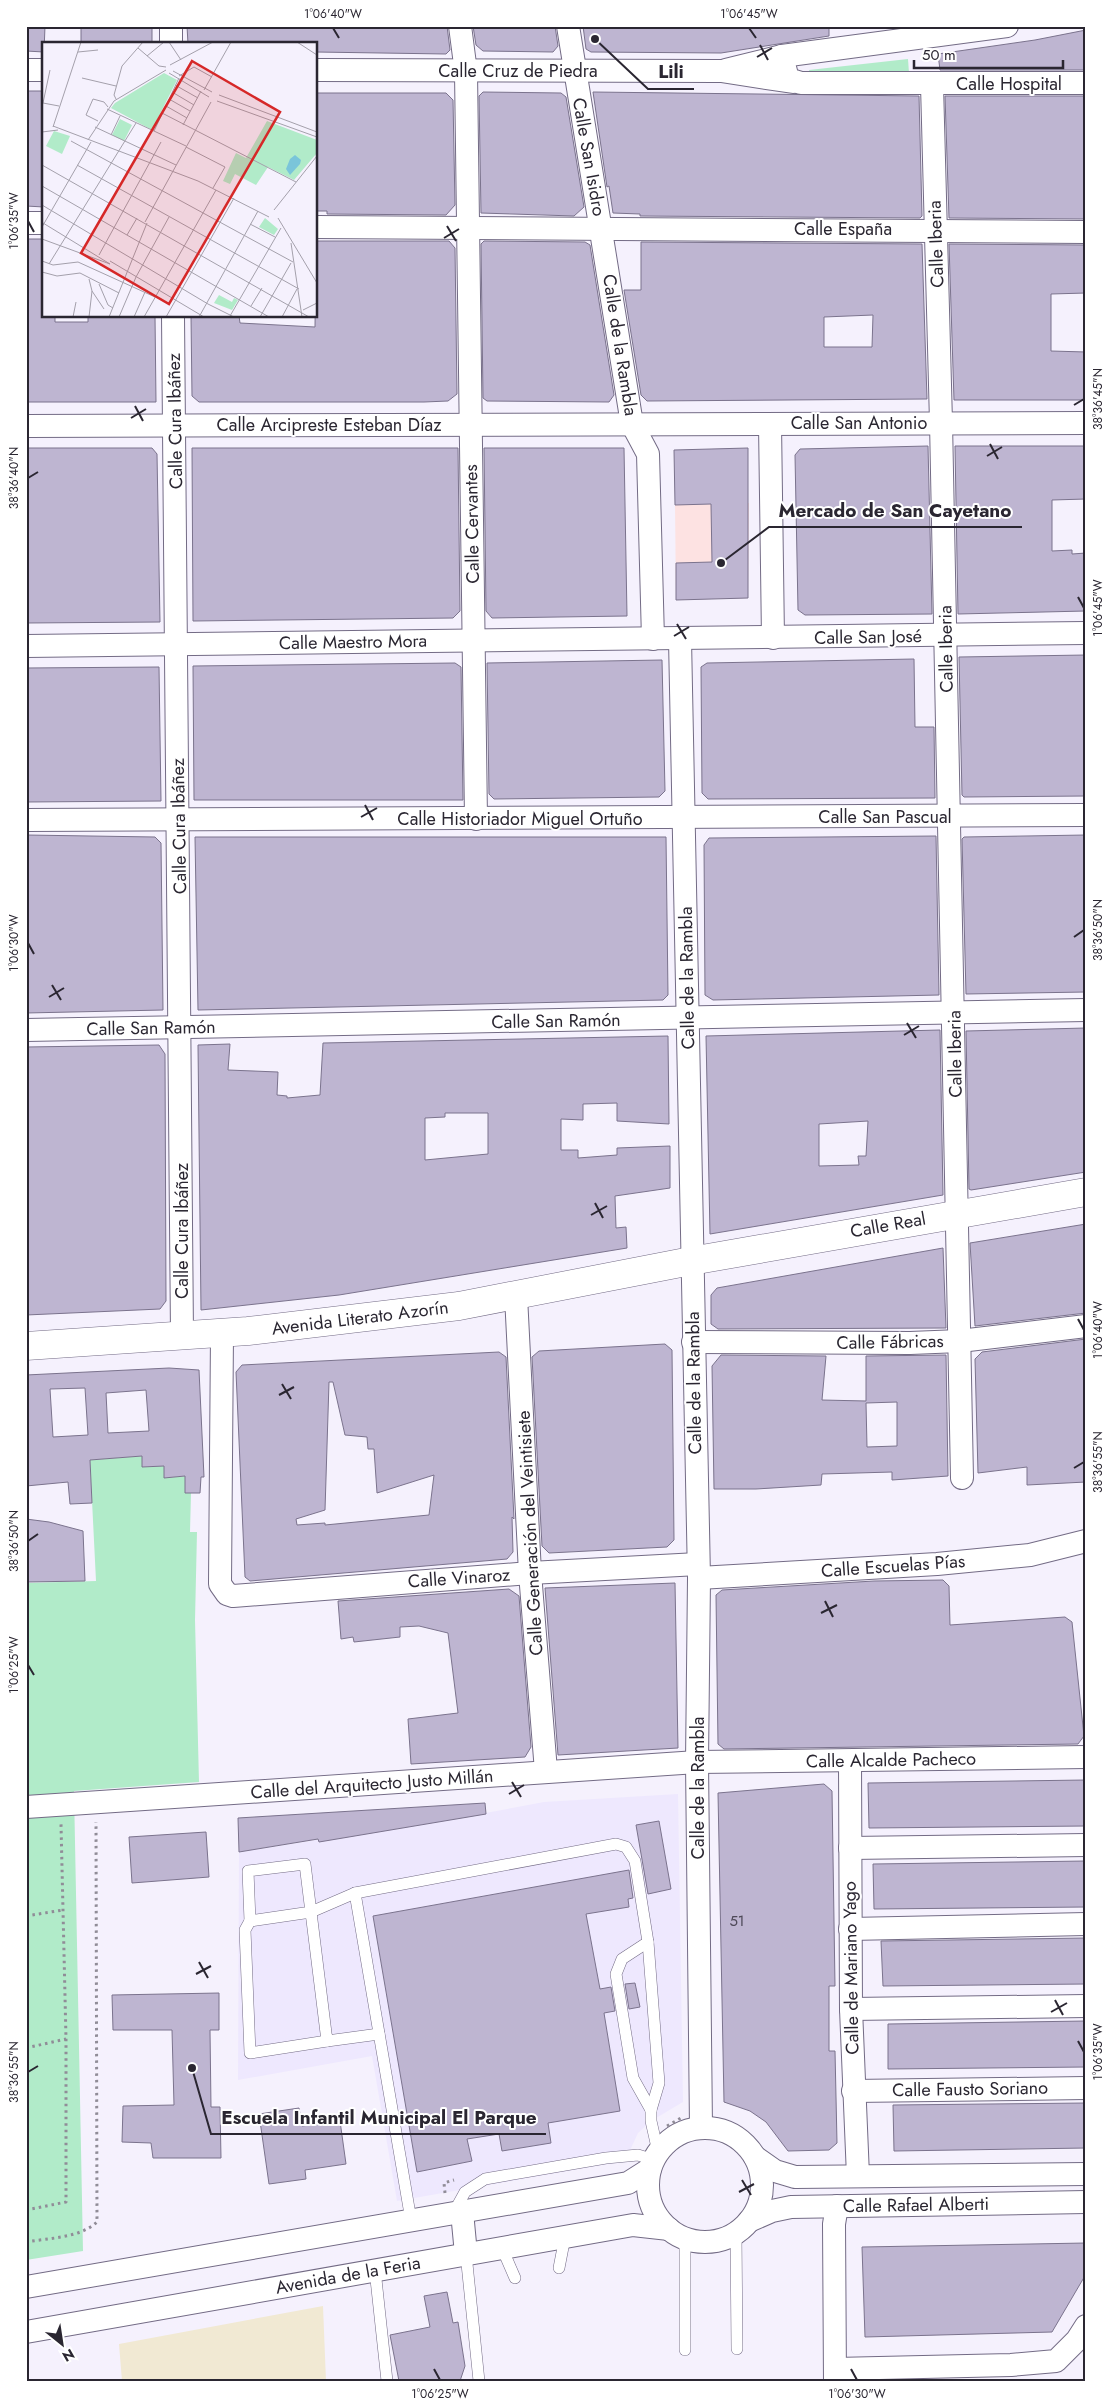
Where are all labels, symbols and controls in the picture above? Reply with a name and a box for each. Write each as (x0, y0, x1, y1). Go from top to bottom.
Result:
text: 1°06'40"W (304, 5, 362, 23)
text: 1°06'45"W (720, 5, 778, 23)
scale bar (914, 38, 1063, 70)
inset map (42, 42, 318, 318)
text: 50 m (922, 44, 956, 66)
callout: Lili (648, 55, 694, 89)
street label: Calle Cruz de Piedra (438, 58, 598, 84)
text: Lili (658, 58, 684, 85)
street label: Calle Hospital (956, 71, 1062, 97)
street label: Calle San Isidro (566, 96, 612, 218)
text: 1°06'35"W (5, 192, 23, 250)
street label: Calle Iberia (921, 200, 951, 288)
street label: Calle España (794, 216, 892, 242)
street label: Calle de la Rambla (596, 272, 644, 418)
street label: Calle Cura Ibáñez (161, 352, 189, 489)
text: 38°36'45"N (1089, 368, 1107, 430)
street label: Calle San Antonio (791, 410, 928, 436)
street label: Calle Arcipreste Esteban Díaz (216, 412, 442, 438)
text: 38°36'40"N (5, 447, 23, 509)
street label: Calle Cervantes (458, 464, 486, 584)
callout: Mercado de San Cayetano (769, 493, 1022, 527)
text: Mercado de San Cayetano (778, 497, 1012, 524)
text: 1°06'45"W (1089, 579, 1107, 637)
street label: Calle Iberia (932, 605, 960, 693)
street label: Calle San José (814, 623, 922, 651)
street label: Calle Maestro Mora (279, 628, 427, 656)
street label: Calle Cura Ibáñez (165, 757, 193, 894)
street label: Calle San Pascual (818, 804, 952, 830)
street label: Calle Historiador Miguel Ortuño (397, 806, 643, 832)
text: 38°36'50"N (1089, 899, 1107, 961)
street label: Calle de la Rambla (673, 906, 701, 1050)
text: 1°06'30"W (5, 914, 23, 972)
street label: Calle San Ramón (491, 1007, 621, 1035)
street label: Calle Iberia (941, 1010, 969, 1098)
street label: Calle San Ramón (86, 1014, 216, 1042)
street label: Calle Cura Ibáñez (169, 1162, 195, 1299)
street label: Calle Real (848, 1206, 928, 1244)
street label: Avenida Literato Azorín (270, 1294, 450, 1342)
text: 1°06'40"W (1089, 1301, 1107, 1359)
street label: Calle de la Rambla (680, 1311, 708, 1455)
street label: Calle Fábricas (836, 1328, 944, 1356)
street label: Calle Generación del Veintisiete (511, 1410, 549, 1656)
text: 38°36'55"N (1089, 1431, 1107, 1493)
text: 38°36'50"N (5, 1510, 23, 1572)
street label: Calle Escuelas Pías (820, 1548, 966, 1584)
street label: Calle Vinaroz (407, 1561, 512, 1595)
text: 1°06'25"W (5, 1636, 23, 1694)
street label: Calle de la Rambla (685, 1717, 711, 1859)
street label: Calle Alcalde Pacheco (806, 1746, 976, 1774)
street label: Calle del Arquitecto Justo Millán (250, 1763, 494, 1805)
street label: Calle de Mariano Yago (836, 1881, 866, 2055)
house number: 51 (729, 1910, 745, 1932)
text: 1°06'35"W (1089, 2023, 1107, 2081)
text: 38°36'55"N (5, 2041, 23, 2103)
street label: Calle Fausto Soriano (892, 2075, 1048, 2103)
callout: Escuela Infantil Municipal El Parque (211, 2100, 546, 2134)
text: Escuela Infantil Municipal El Parque (221, 2104, 537, 2131)
street label: Calle Rafael Alberti (843, 2191, 989, 2219)
street label: Avenida de la Feria (273, 2249, 423, 2301)
north arrow (38, 2320, 88, 2370)
text: N (59, 2344, 78, 2367)
text: 1°06'25"W (411, 2385, 469, 2403)
text: 1°06'30"W (828, 2385, 886, 2403)

